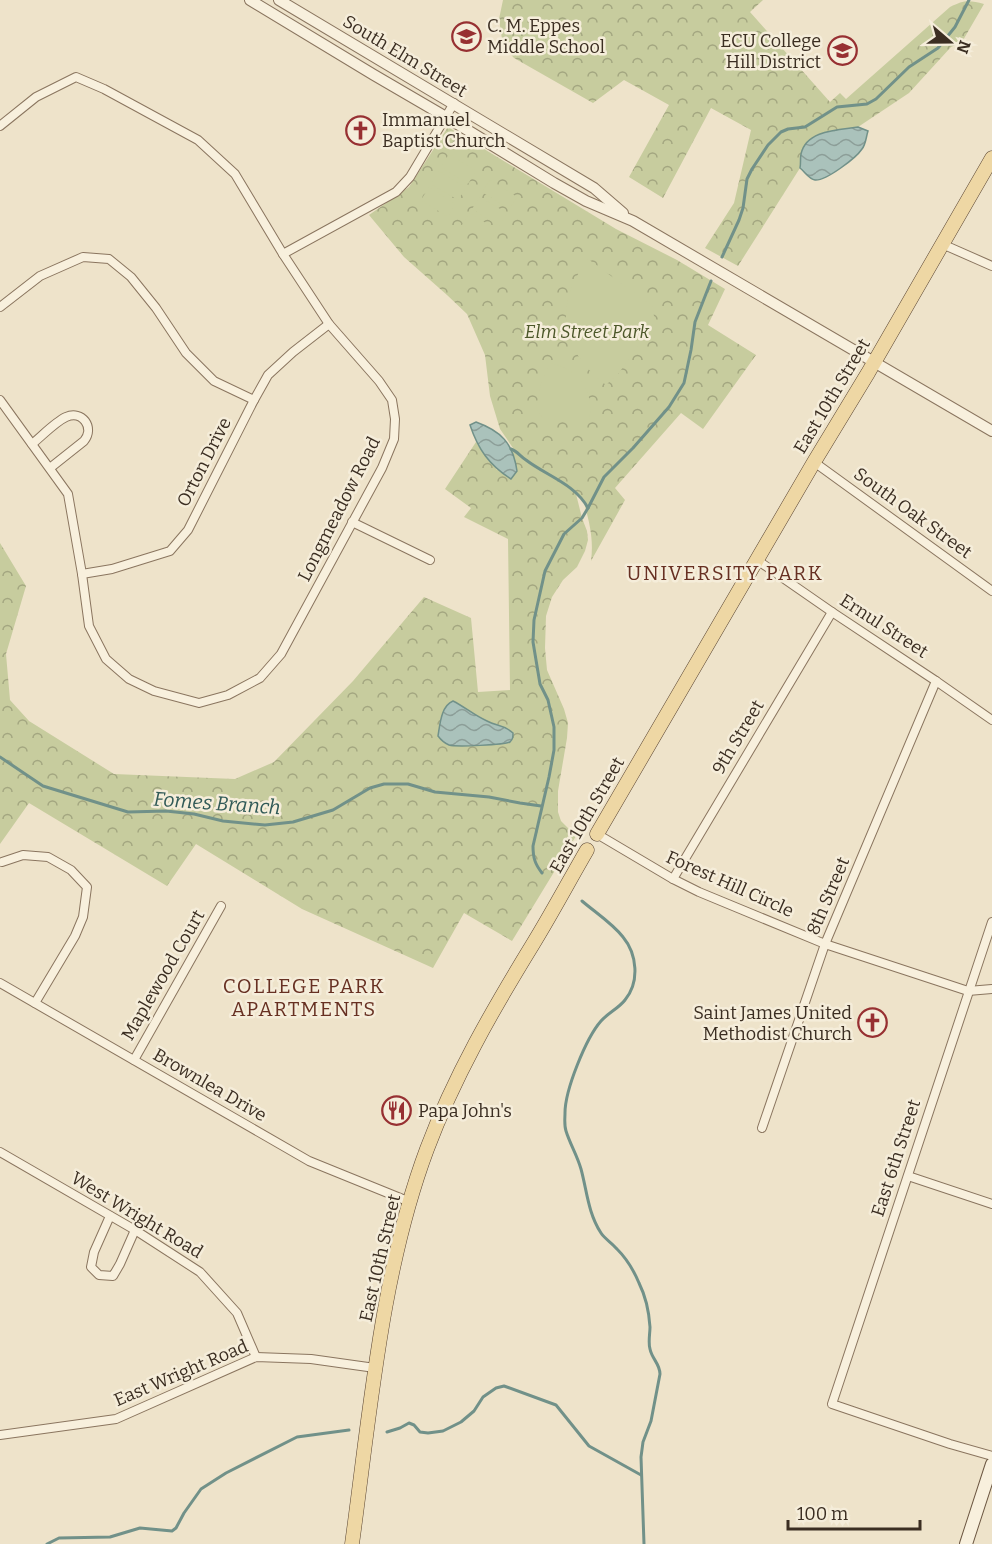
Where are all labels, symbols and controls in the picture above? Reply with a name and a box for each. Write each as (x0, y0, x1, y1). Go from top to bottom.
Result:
street label: South Elm Street (339, 10, 472, 102)
north arrow (920, 12, 980, 72)
place label: C. M. Eppes Middle School (487, 15, 605, 58)
school or university icon: C. M. Eppes Middle School (450, 20, 482, 52)
place label: ECU College Hill District (720, 30, 821, 73)
school or university icon: ECU College Hill District (826, 35, 858, 67)
text: N (953, 38, 975, 56)
place label: Immanuel Baptist Church (382, 109, 505, 152)
church icon: Immanuel Baptist Church (345, 114, 377, 146)
park label: Elm Street Park (525, 321, 650, 343)
street label: East 10th Street (789, 334, 875, 457)
street label: Orton Drive (172, 414, 236, 510)
street label: Longmeadow Road (293, 433, 385, 585)
street label: South Oak Street (850, 463, 977, 564)
district label: UNIVERSITY PARK (627, 561, 823, 585)
street label: Ernul Street (836, 589, 933, 663)
street label: 9th Street (707, 696, 769, 778)
street label: East 10th Street (545, 753, 629, 877)
water label: Fomes Branch (153, 787, 281, 819)
street label: Forest Hill Circle (663, 846, 797, 922)
street label: 8th Street (802, 853, 854, 938)
street label: Maplewood Court (117, 905, 210, 1044)
district label: COLLEGE PARK APARTMENTS (223, 974, 385, 1021)
place label: Saint James United Methodist Church (693, 1002, 852, 1045)
church icon: Saint James United Methodist Church (857, 1007, 889, 1039)
street label: Brownlea Drive (149, 1044, 271, 1126)
restaurant icon: Papa John's (381, 1095, 413, 1127)
street label: East 6th Street (867, 1096, 925, 1219)
place label: Papa John's (418, 1100, 512, 1122)
street label: West Wright Road (67, 1167, 207, 1263)
street label: East 10th Street (355, 1192, 405, 1324)
street label: East Wright Road (111, 1335, 252, 1411)
scale bar (788, 1493, 920, 1531)
text: 100 m (797, 1503, 848, 1525)

